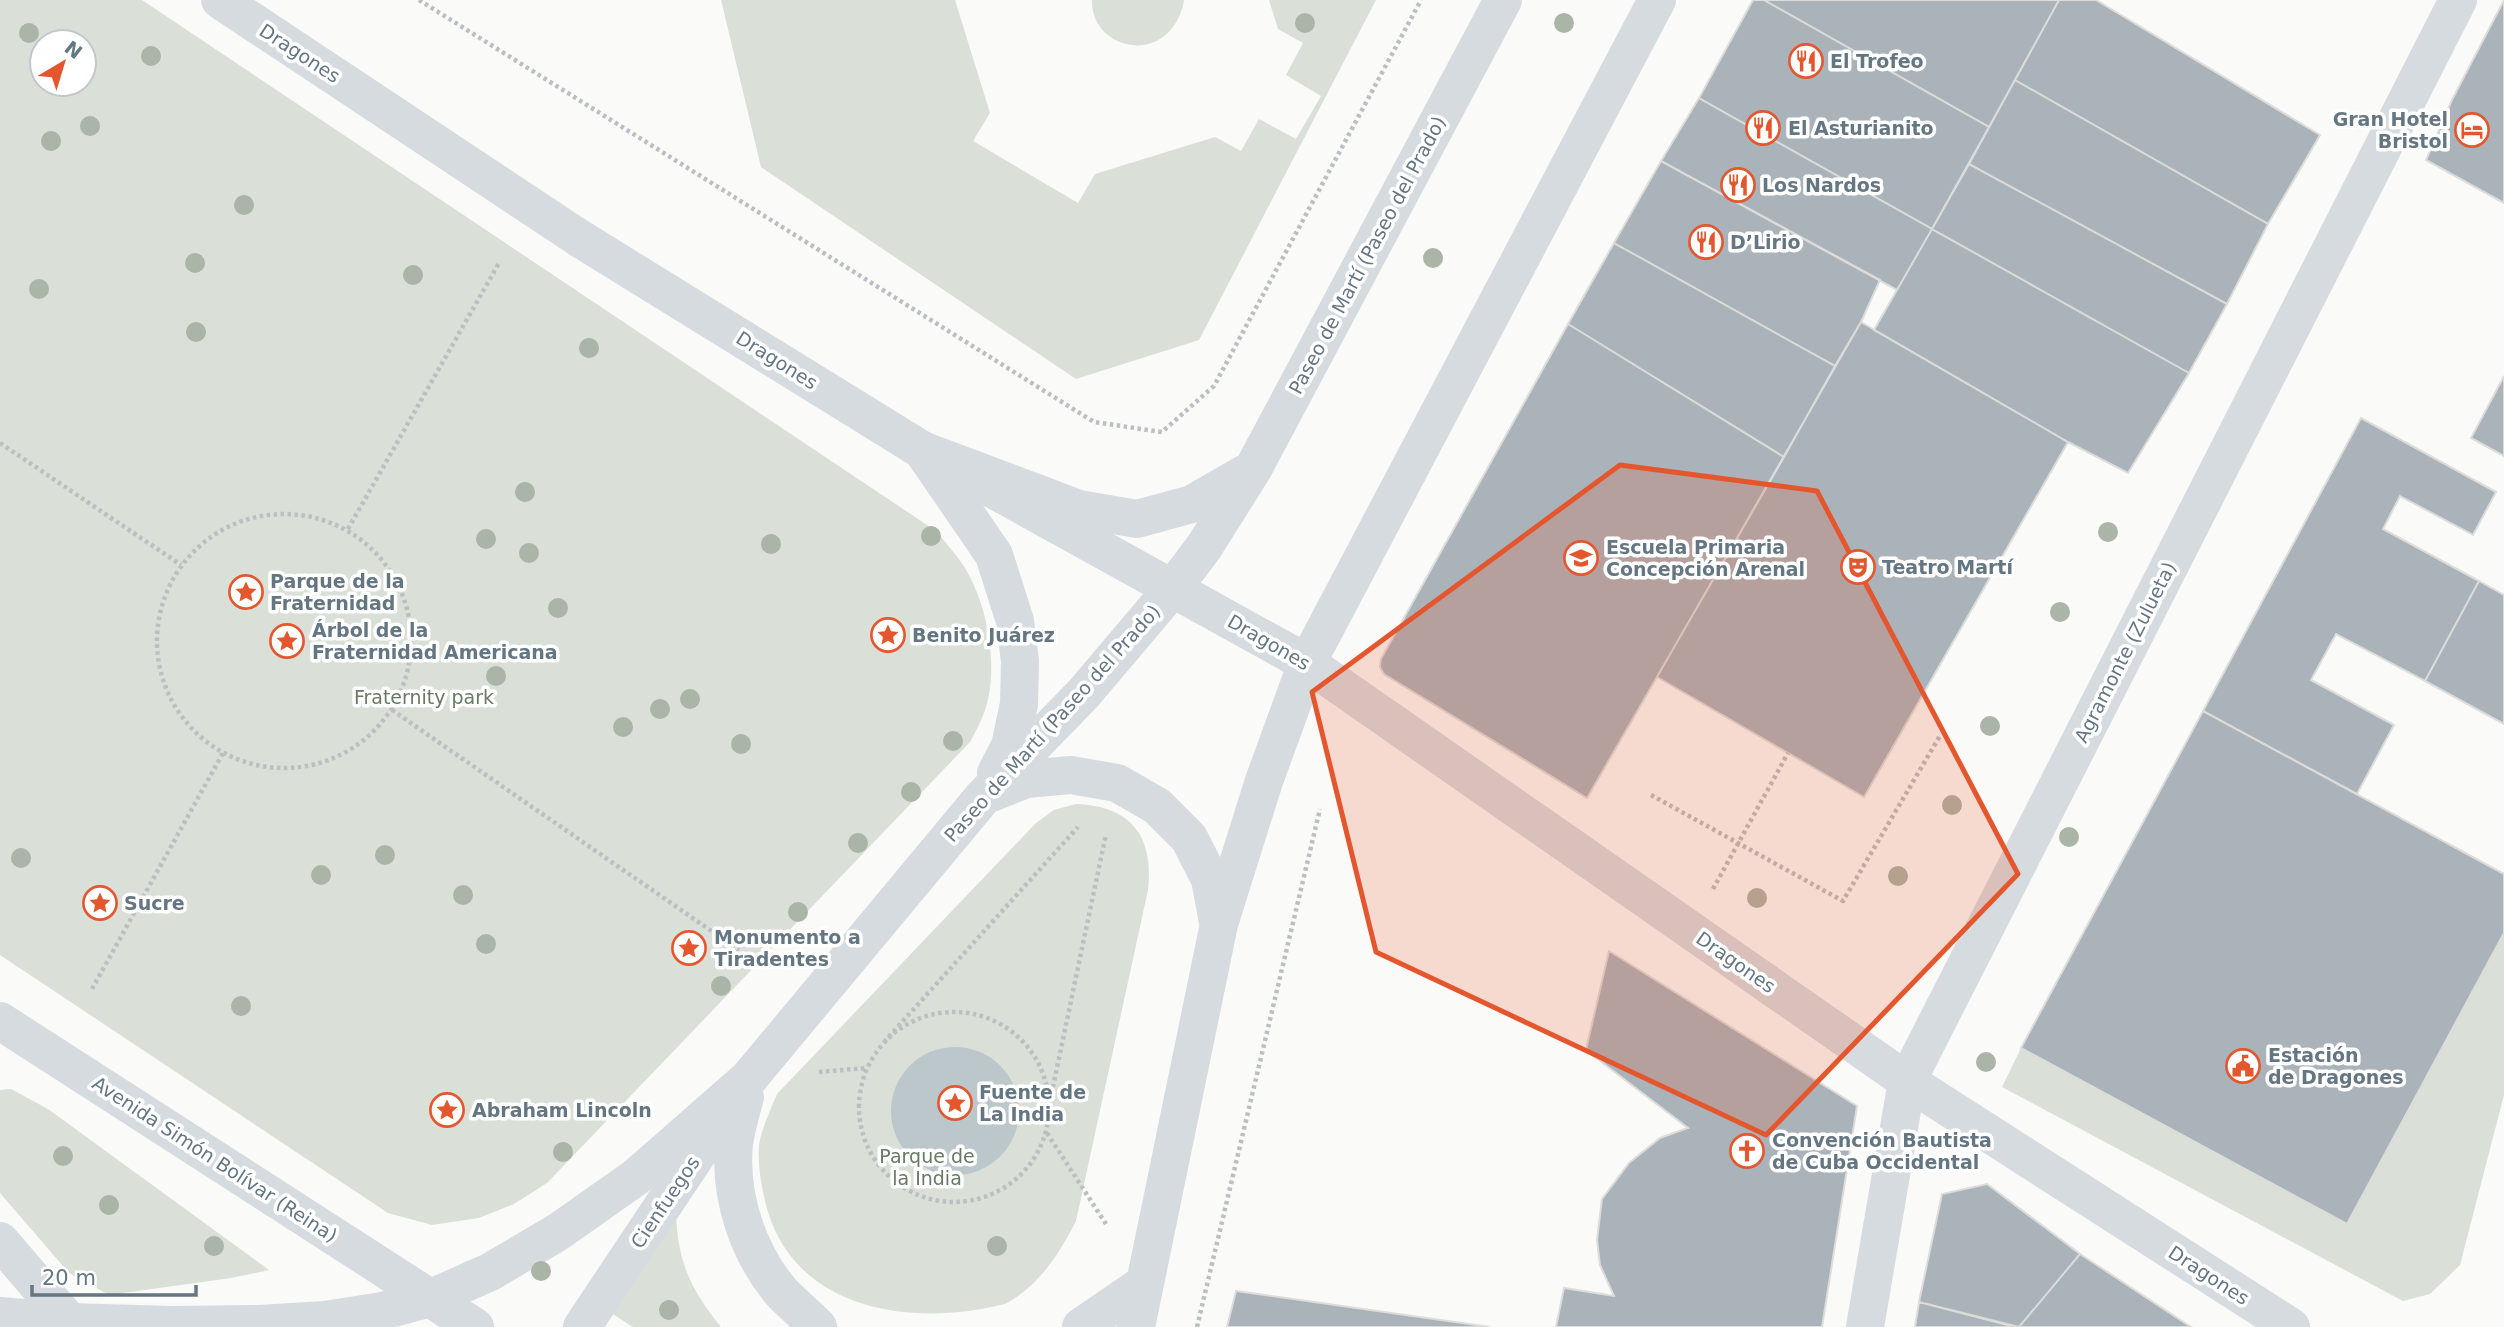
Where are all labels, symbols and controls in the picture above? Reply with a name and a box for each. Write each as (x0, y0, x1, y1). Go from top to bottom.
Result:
street label: Dragones (256, 19, 344, 87)
north arrow (28, 28, 98, 98)
text: N (60, 36, 87, 63)
restaurant icon: El Trofeo (1787, 42, 1825, 80)
place label: El Trofeo (1830, 50, 1924, 72)
place label: Gran Hotel Bristol (2333, 108, 2448, 152)
restaurant icon: El Asturianito (1744, 109, 1782, 147)
hotel icon: Gran Hotel Bristol (2453, 111, 2491, 149)
street label: Paseo de Martí (Paseo del Prado) (1284, 112, 1450, 398)
place label: El Asturianito (1788, 117, 1934, 139)
restaurant icon: Los Nardos (1719, 166, 1757, 204)
place label: Los Nardos (1762, 174, 1881, 196)
restaurant icon: D’Lirio (1687, 223, 1725, 261)
place label: D’Lirio (1730, 231, 1801, 253)
street label: Dragones (732, 326, 822, 394)
place label: Escuela Primaria Concepción Arenal (1606, 536, 1805, 580)
school or university icon: Escuela Primaria Concepción Arenal (1562, 539, 1600, 577)
theatre icon: Teatro Martí (1839, 548, 1877, 586)
place label: Teatro Martí (1882, 556, 2014, 578)
street label: Agramonte (Zulueta) (2070, 558, 2180, 746)
place label: Parque de la Fraternidad (270, 570, 405, 614)
place icon: Parque de la Fraternidad (227, 573, 265, 611)
street label: Paseo de Martí (Paseo del Prado) (940, 600, 1164, 846)
street label: Dragones (1224, 610, 1314, 674)
place icon: Benito Juárez (869, 616, 907, 654)
place label: Árbol de la Fraternidad Americana (312, 619, 558, 663)
place icon: Árbol de la Fraternidad Americana (268, 622, 306, 660)
place label: Benito Juárez (912, 624, 1055, 646)
park label: Fraternity park (354, 686, 494, 708)
place icon: Sucre (81, 884, 119, 922)
place label: Sucre (124, 892, 185, 914)
place label: Monumento a Tiradentes (714, 926, 861, 970)
street label: Dragones (1692, 927, 1780, 997)
place icon: Monumento a Tiradentes (670, 929, 708, 967)
place label: Estación de Dragones (2268, 1044, 2403, 1088)
public building icon: Estación de Dragones (2224, 1047, 2262, 1085)
street label: Avenida Simón Bolívar (Reina) (89, 1072, 341, 1246)
place label: Fuente de La India (979, 1081, 1086, 1125)
place icon: Fuente de La India (936, 1084, 974, 1122)
place icon: Abraham Lincoln (428, 1091, 466, 1129)
place label: Abraham Lincoln (472, 1099, 652, 1121)
place label: Convención Bautista de Cuba Occidental (1772, 1129, 1992, 1173)
church icon: Convención Bautista de Cuba Occidental (1728, 1132, 1766, 1170)
park label: Parque de la India (879, 1145, 975, 1189)
street label: Cienfuegos (626, 1152, 704, 1252)
street label: Dragones (2165, 1241, 2253, 1309)
scale bar (32, 1254, 196, 1298)
text: 20 m (42, 1266, 96, 1290)

